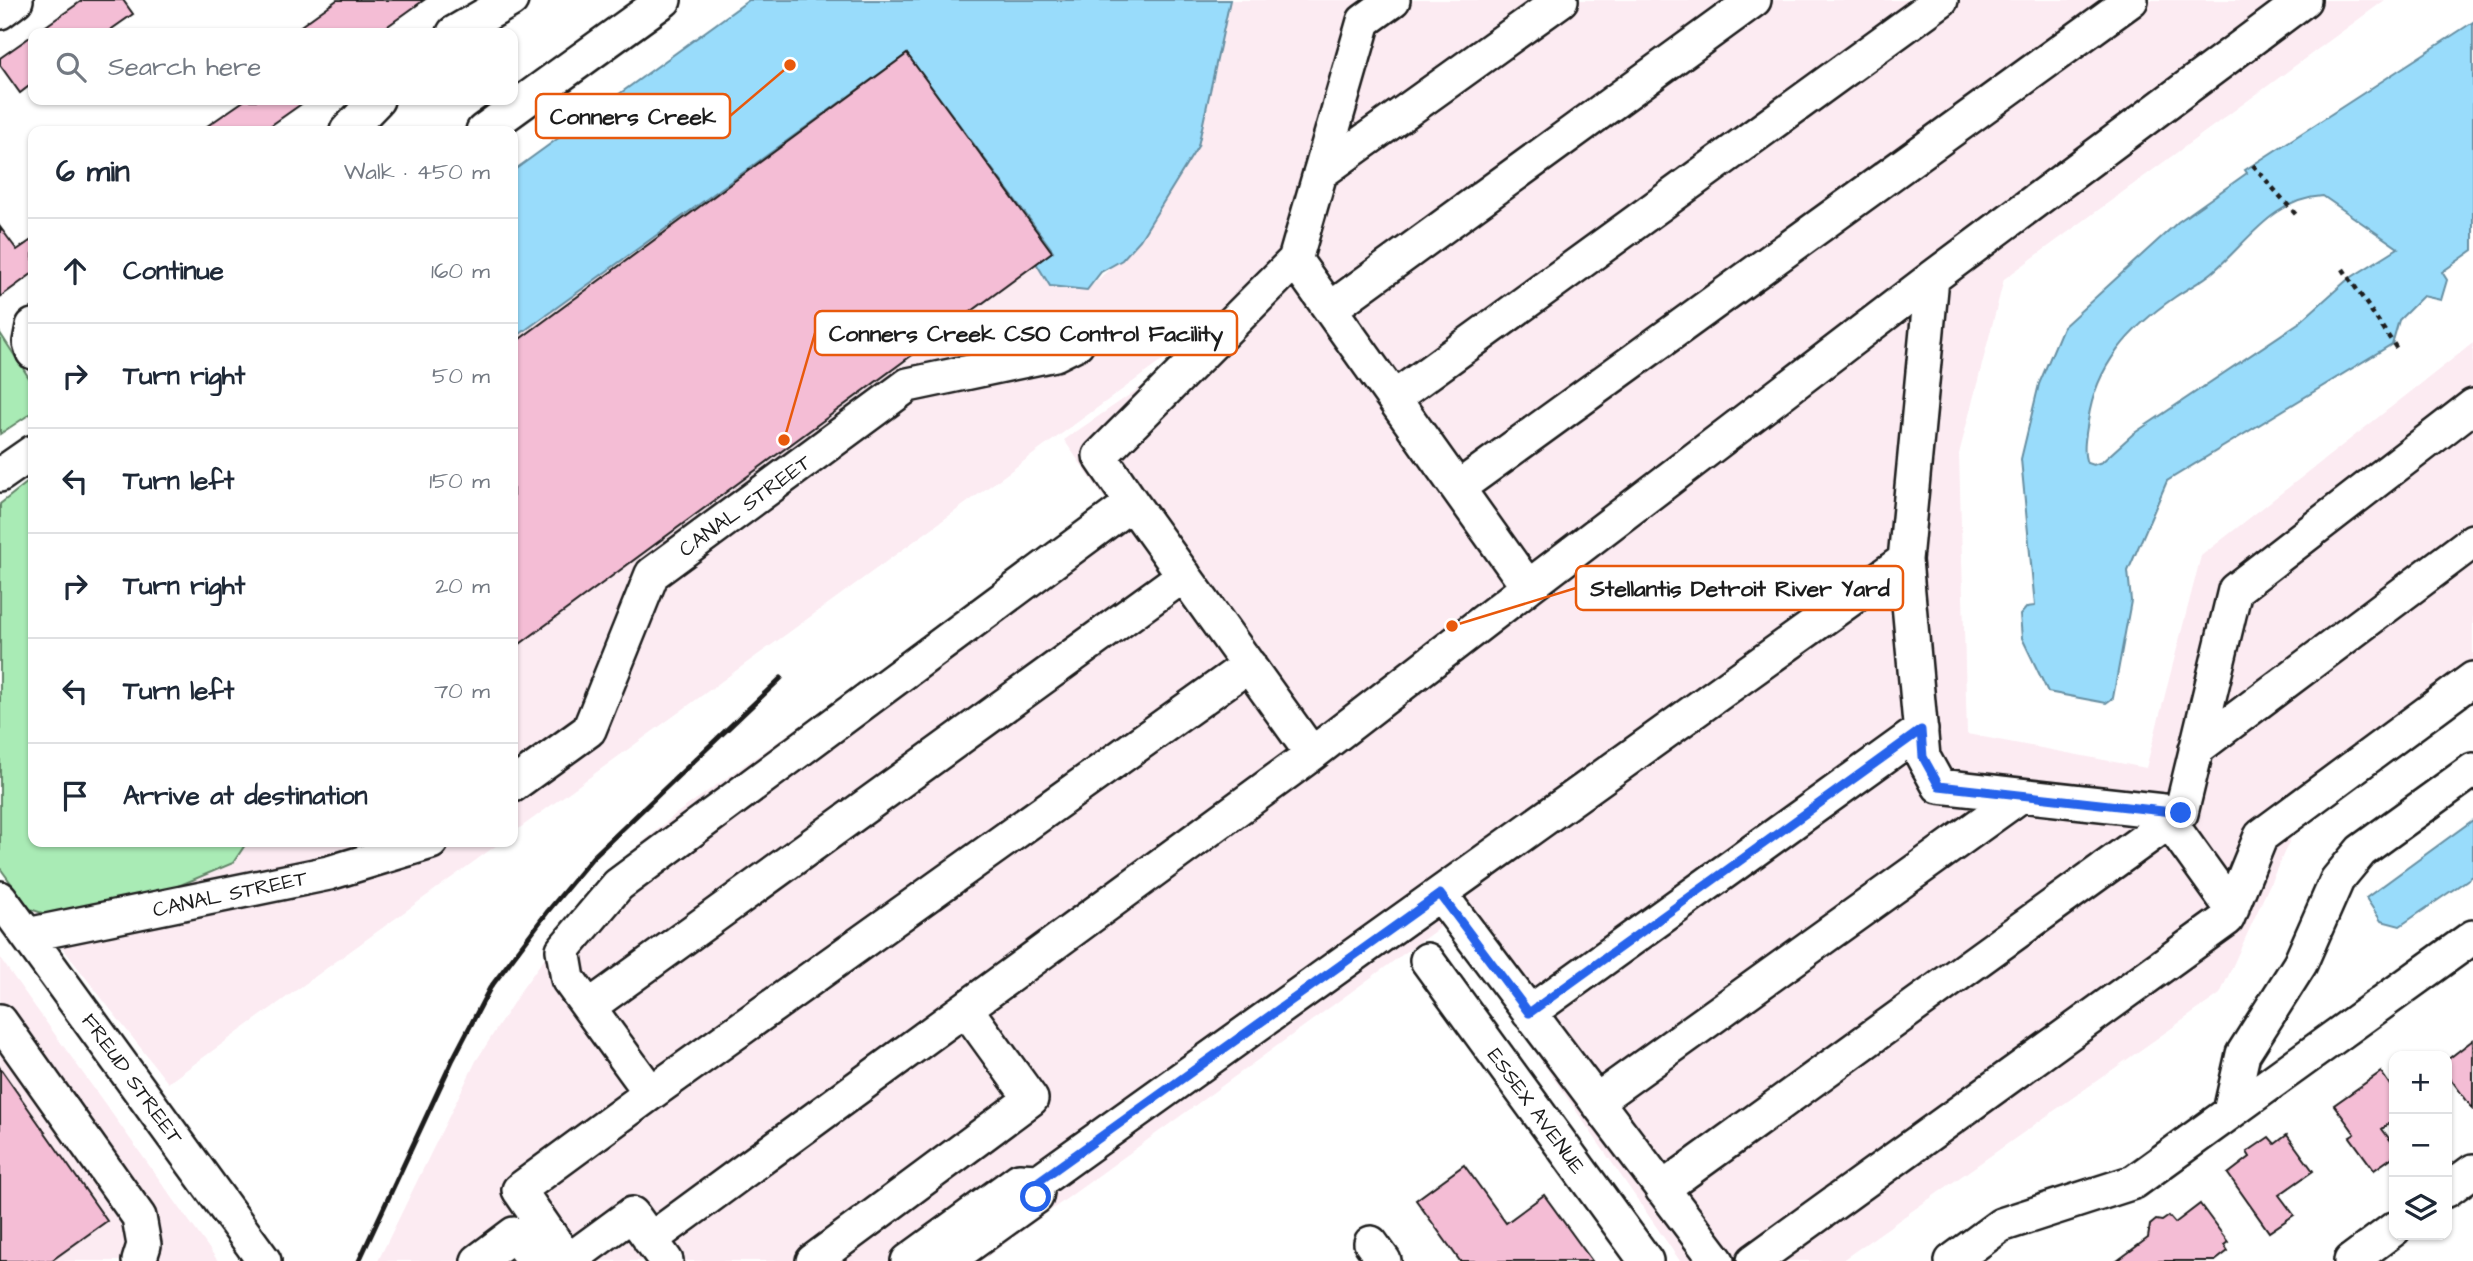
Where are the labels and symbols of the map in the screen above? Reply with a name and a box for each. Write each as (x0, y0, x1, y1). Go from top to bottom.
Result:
callout: Conners Creek (536, 94, 730, 138)
text: Conners Creek (550, 101, 717, 133)
callout: Conners Creek CSO Control Facility (815, 311, 1237, 355)
text: Conners Creek CSO Control Facility (829, 318, 1223, 352)
street label: CANAL STREET (673, 447, 818, 564)
callout: Stellantis Detroit River Yard (1576, 566, 1903, 610)
text: Stellantis Detroit River Yard (1589, 573, 1890, 605)
route end (2165, 797, 2196, 828)
street label: CANAL STREET (150, 863, 311, 925)
street label: FREUD STREET (75, 1008, 190, 1151)
street label: ESSEX AVENUE (1480, 1042, 1592, 1180)
route start (1020, 1181, 1051, 1212)

